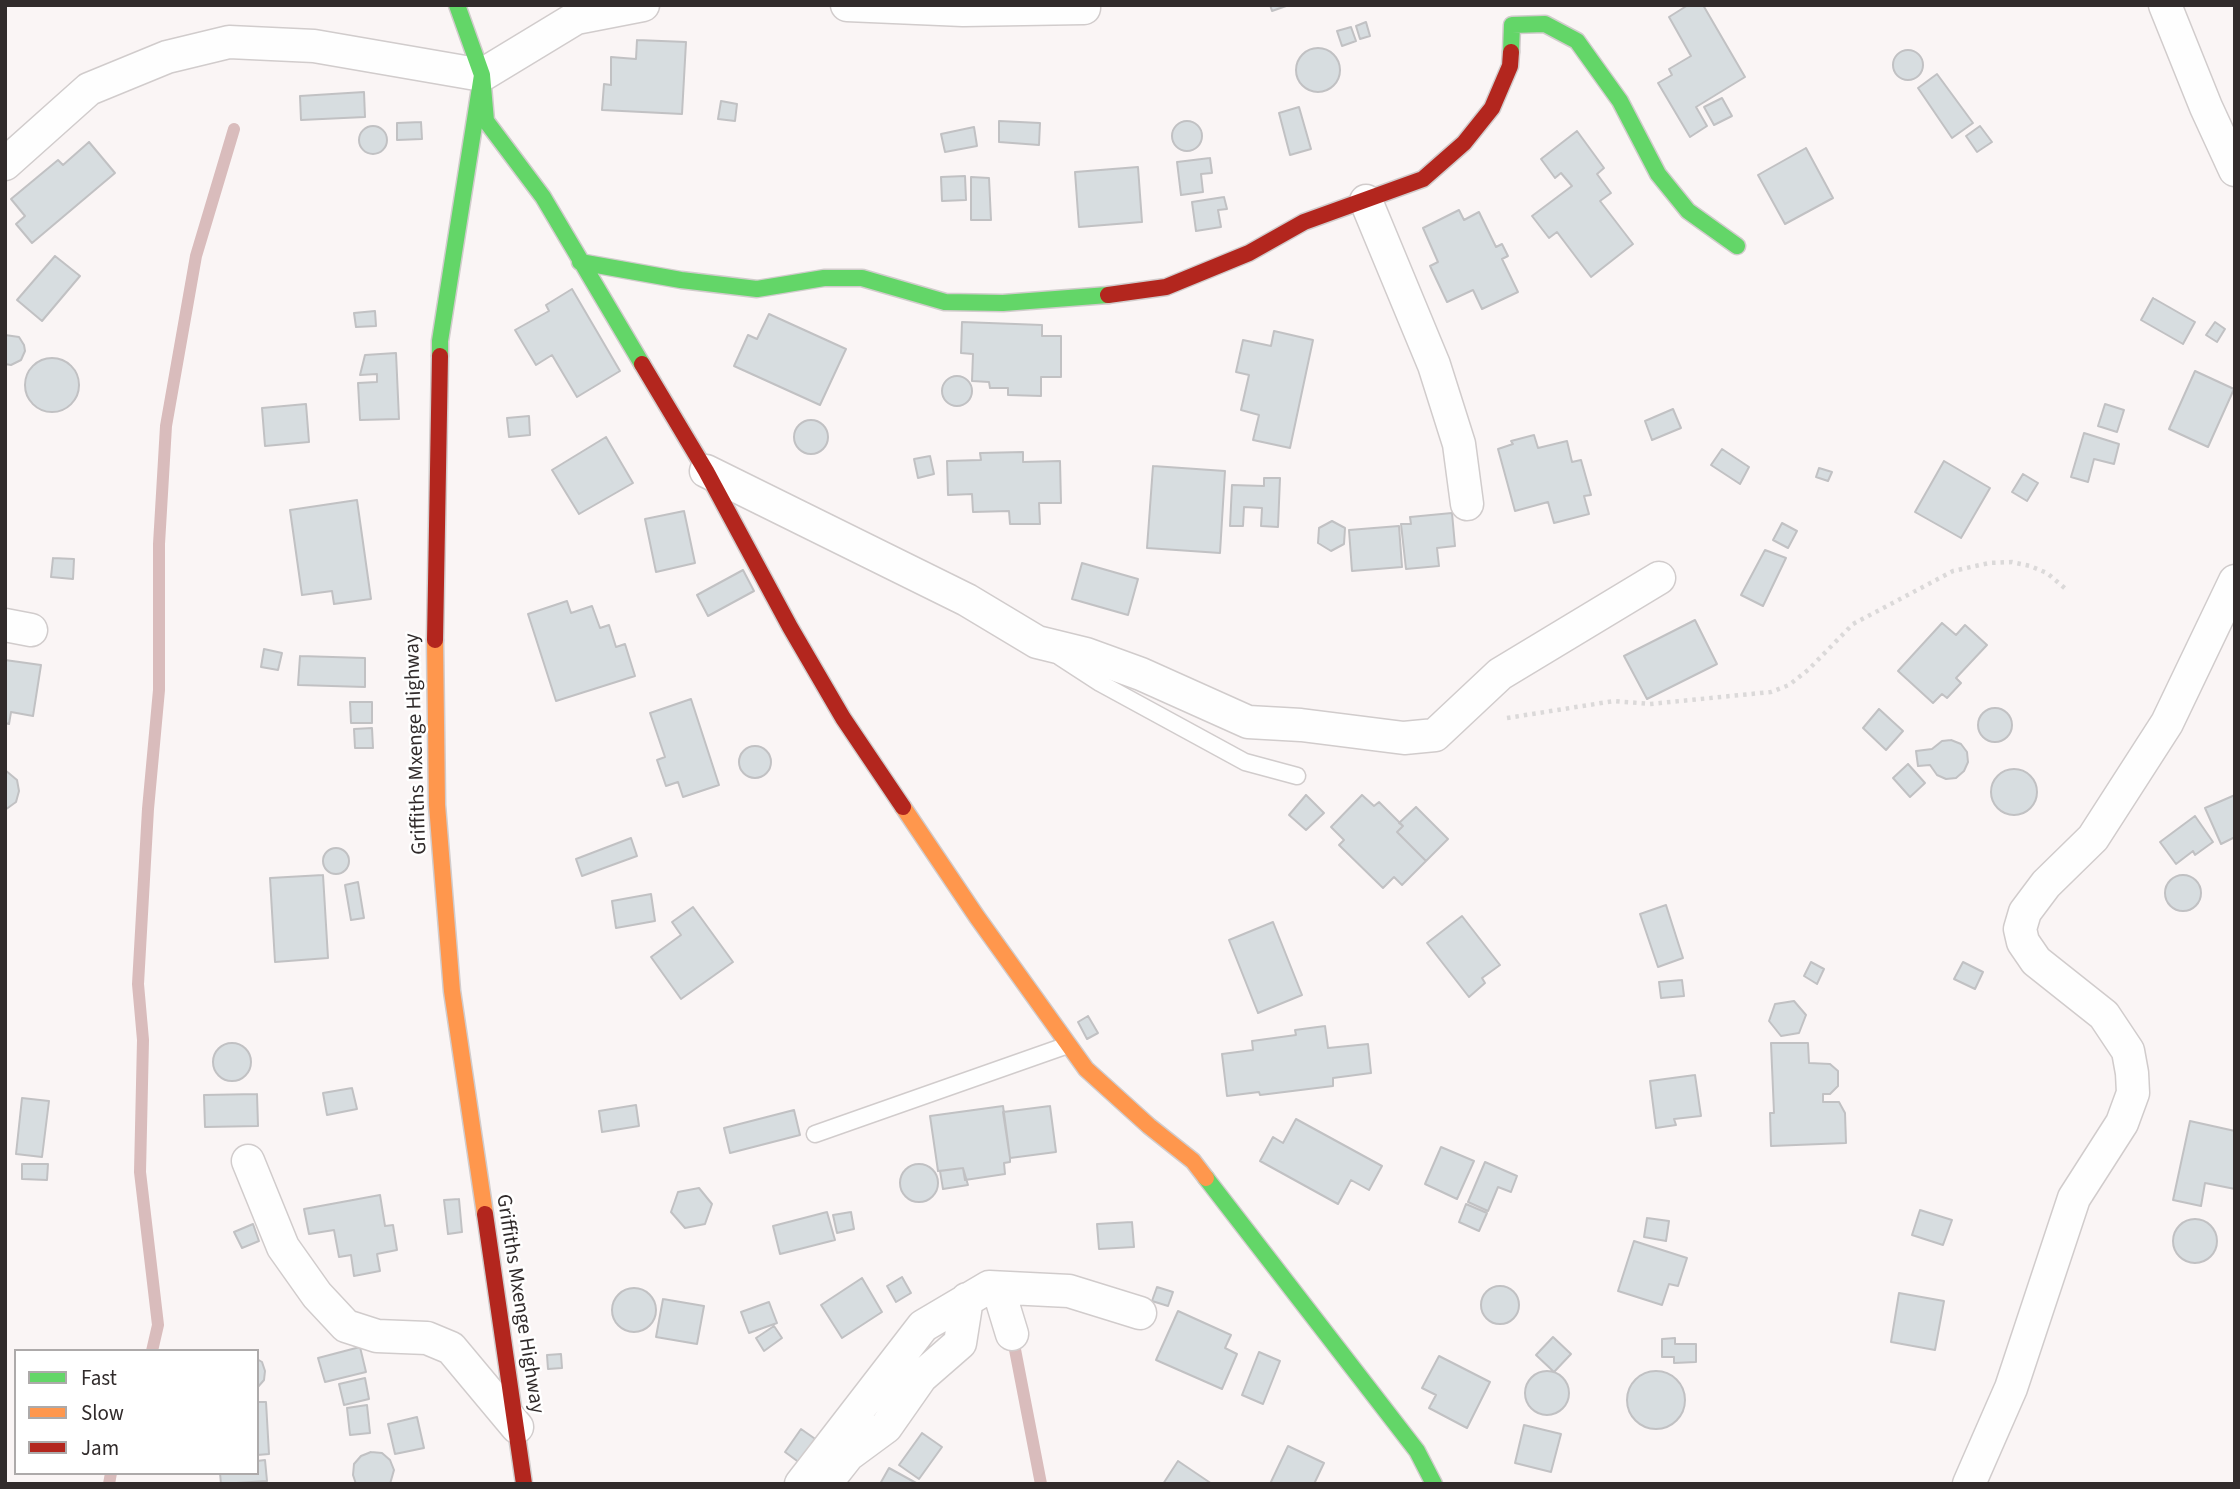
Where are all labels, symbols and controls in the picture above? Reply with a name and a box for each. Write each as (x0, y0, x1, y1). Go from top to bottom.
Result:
street label: Griffiths Mxenge Highway (401, 633, 433, 855)
street label: Griffiths Mxenge Highway (489, 1193, 549, 1415)
legend (14, 1349, 259, 1475)
text: Fast (81, 1363, 117, 1393)
text: Slow (81, 1398, 124, 1428)
text: Jam (81, 1433, 119, 1463)

